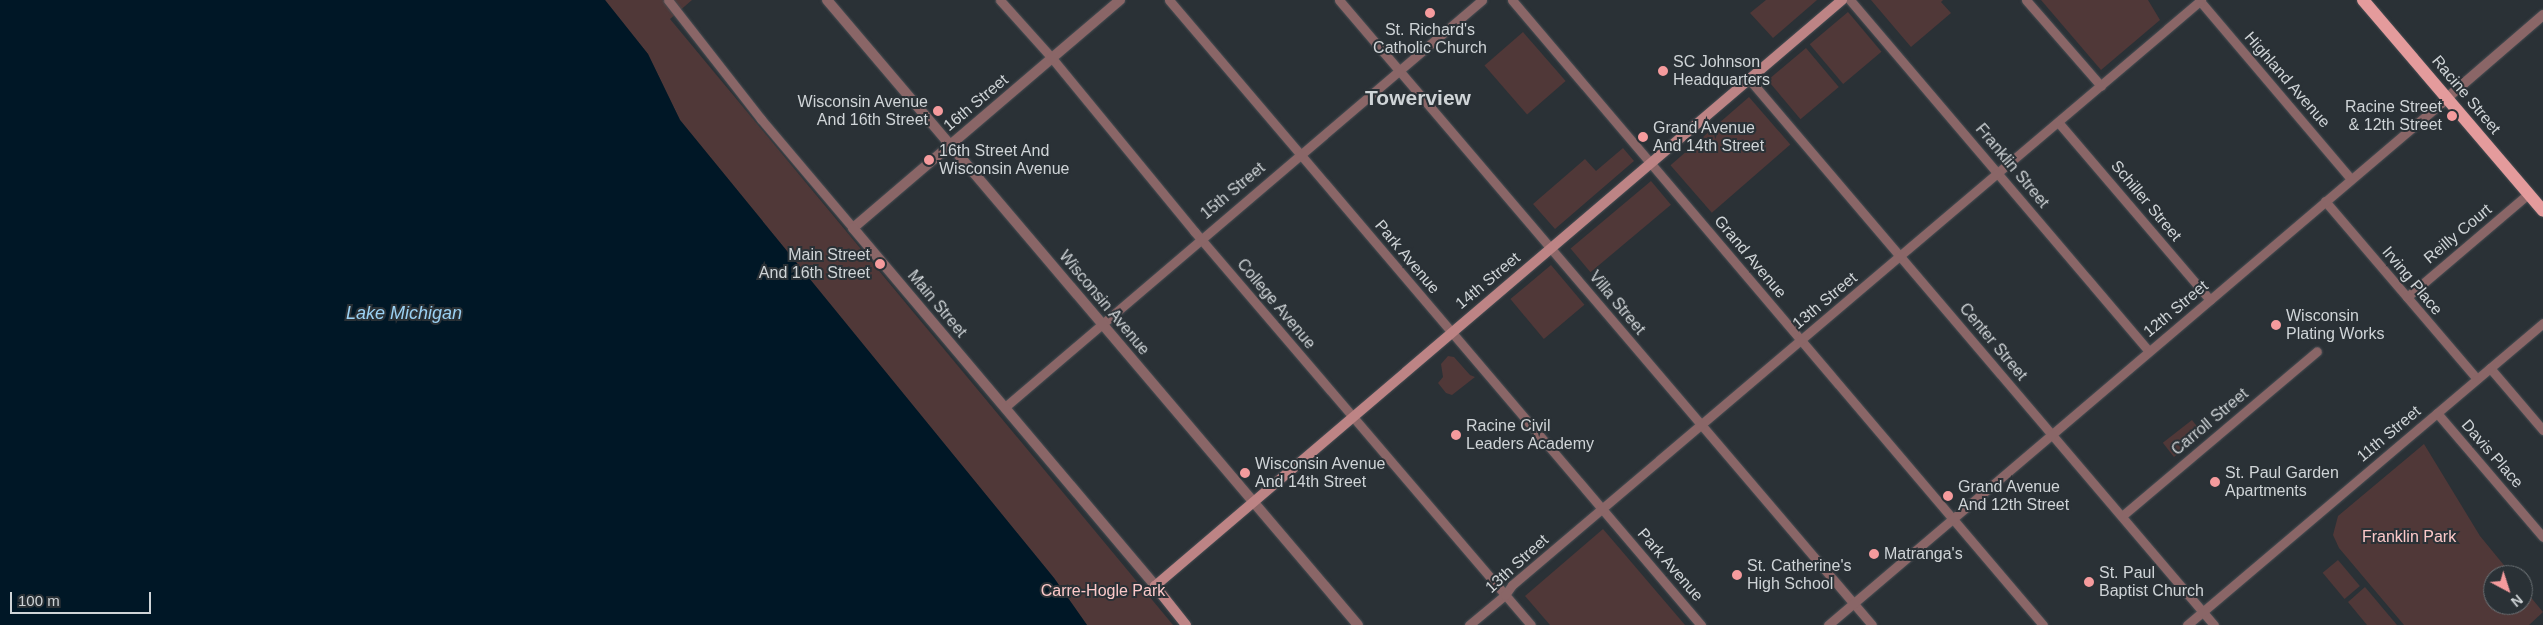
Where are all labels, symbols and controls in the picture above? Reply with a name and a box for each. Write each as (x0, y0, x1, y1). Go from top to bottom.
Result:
marker: St. Richard's Catholic Church (1424, 7, 1436, 19)
place label: St. Richard's Catholic Church (1373, 20, 1487, 58)
street label: Highland Avenue (2240, 28, 2334, 132)
place label: SC Johnson Headquarters (1673, 52, 1770, 90)
street label: Racine Street (2427, 52, 2505, 138)
marker: SC Johnson Headquarters (1657, 65, 1669, 77)
street label: 16th Street (940, 70, 1012, 136)
district label: Towerview (1365, 85, 1471, 111)
place label: Wisconsin Avenue And 16th Street (797, 92, 928, 130)
place label: Racine Street & 12th Street (2345, 97, 2442, 135)
marker: Wisconsin Avenue And 16th Street (932, 105, 944, 117)
marker: Racine Street & 12th Street (2446, 110, 2458, 122)
place label: Grand Avenue And 14th Street (1653, 118, 1764, 156)
street label: Franklin Street (1971, 120, 2053, 212)
marker: Grand Avenue And 14th Street (1637, 131, 1649, 143)
place label: 16th Street And Wisconsin Avenue (939, 141, 1070, 179)
marker: 16th Street And Wisconsin Avenue (923, 154, 935, 166)
street label: Schiller Street (2107, 157, 2185, 245)
street label: 15th Street (1197, 158, 1269, 224)
street label: Reilly Court (2420, 200, 2496, 268)
street label: Grand Avenue (1710, 211, 1790, 303)
street label: Park Avenue (1370, 216, 1444, 298)
street label: Irving Place (2378, 243, 2446, 319)
place label: Main Street And 16th Street (759, 245, 870, 283)
street label: Wisconsin Avenue (1054, 247, 1154, 359)
street label: 14th Street (1452, 248, 1524, 314)
street label: College Avenue (1232, 255, 1320, 353)
marker: Main Street And 16th Street (874, 258, 886, 270)
street label: Main Street (903, 266, 971, 342)
street label: Villa Street (1585, 267, 1649, 339)
street label: 13th Street (1789, 268, 1861, 334)
street label: 12th Street (2140, 276, 2212, 342)
street label: Center Street (1955, 299, 2031, 385)
water label: Lake Michigan (346, 302, 462, 324)
place label: Wisconsin Plating Works (2286, 306, 2384, 344)
marker: Wisconsin Plating Works (2270, 319, 2282, 331)
street label: Carroll Street (2168, 384, 2252, 460)
street label: 11th Street (2353, 402, 2425, 466)
place label: Racine Civil Leaders Academy (1466, 416, 1595, 454)
street label: Davis Place (2457, 416, 2527, 492)
marker: Racine Civil Leaders Academy (1450, 429, 1462, 441)
place label: Wisconsin Avenue And 14th Street (1255, 454, 1386, 492)
place label: St. Paul Garden Apartments (2225, 463, 2339, 501)
marker: Wisconsin Avenue And 14th Street (1239, 467, 1251, 479)
marker: St. Paul Garden Apartments (2209, 476, 2221, 488)
place label: Grand Avenue And 12th Street (1958, 477, 2069, 515)
marker: Grand Avenue And 12th Street (1942, 490, 1954, 502)
street label: Park Avenue (1633, 524, 1707, 606)
park label: Franklin Park (2362, 527, 2456, 547)
street label: 13th Street (1481, 531, 1553, 597)
place label: Matranga's (1884, 544, 1963, 564)
marker: Matranga's (1868, 548, 1880, 560)
place label: St. Catherine's High School (1747, 556, 1851, 594)
place label: St. Paul Baptist Church (2099, 563, 2204, 601)
north arrow (2483, 565, 2533, 615)
marker: St. Catherine's High School (1731, 569, 1743, 581)
marker: St. Paul Baptist Church (2083, 576, 2095, 588)
park label: Carre-Hogle Park (1041, 581, 1165, 601)
scale bar (12, 582, 154, 614)
text: N (2508, 591, 2526, 610)
text: 100 m (18, 592, 60, 609)

